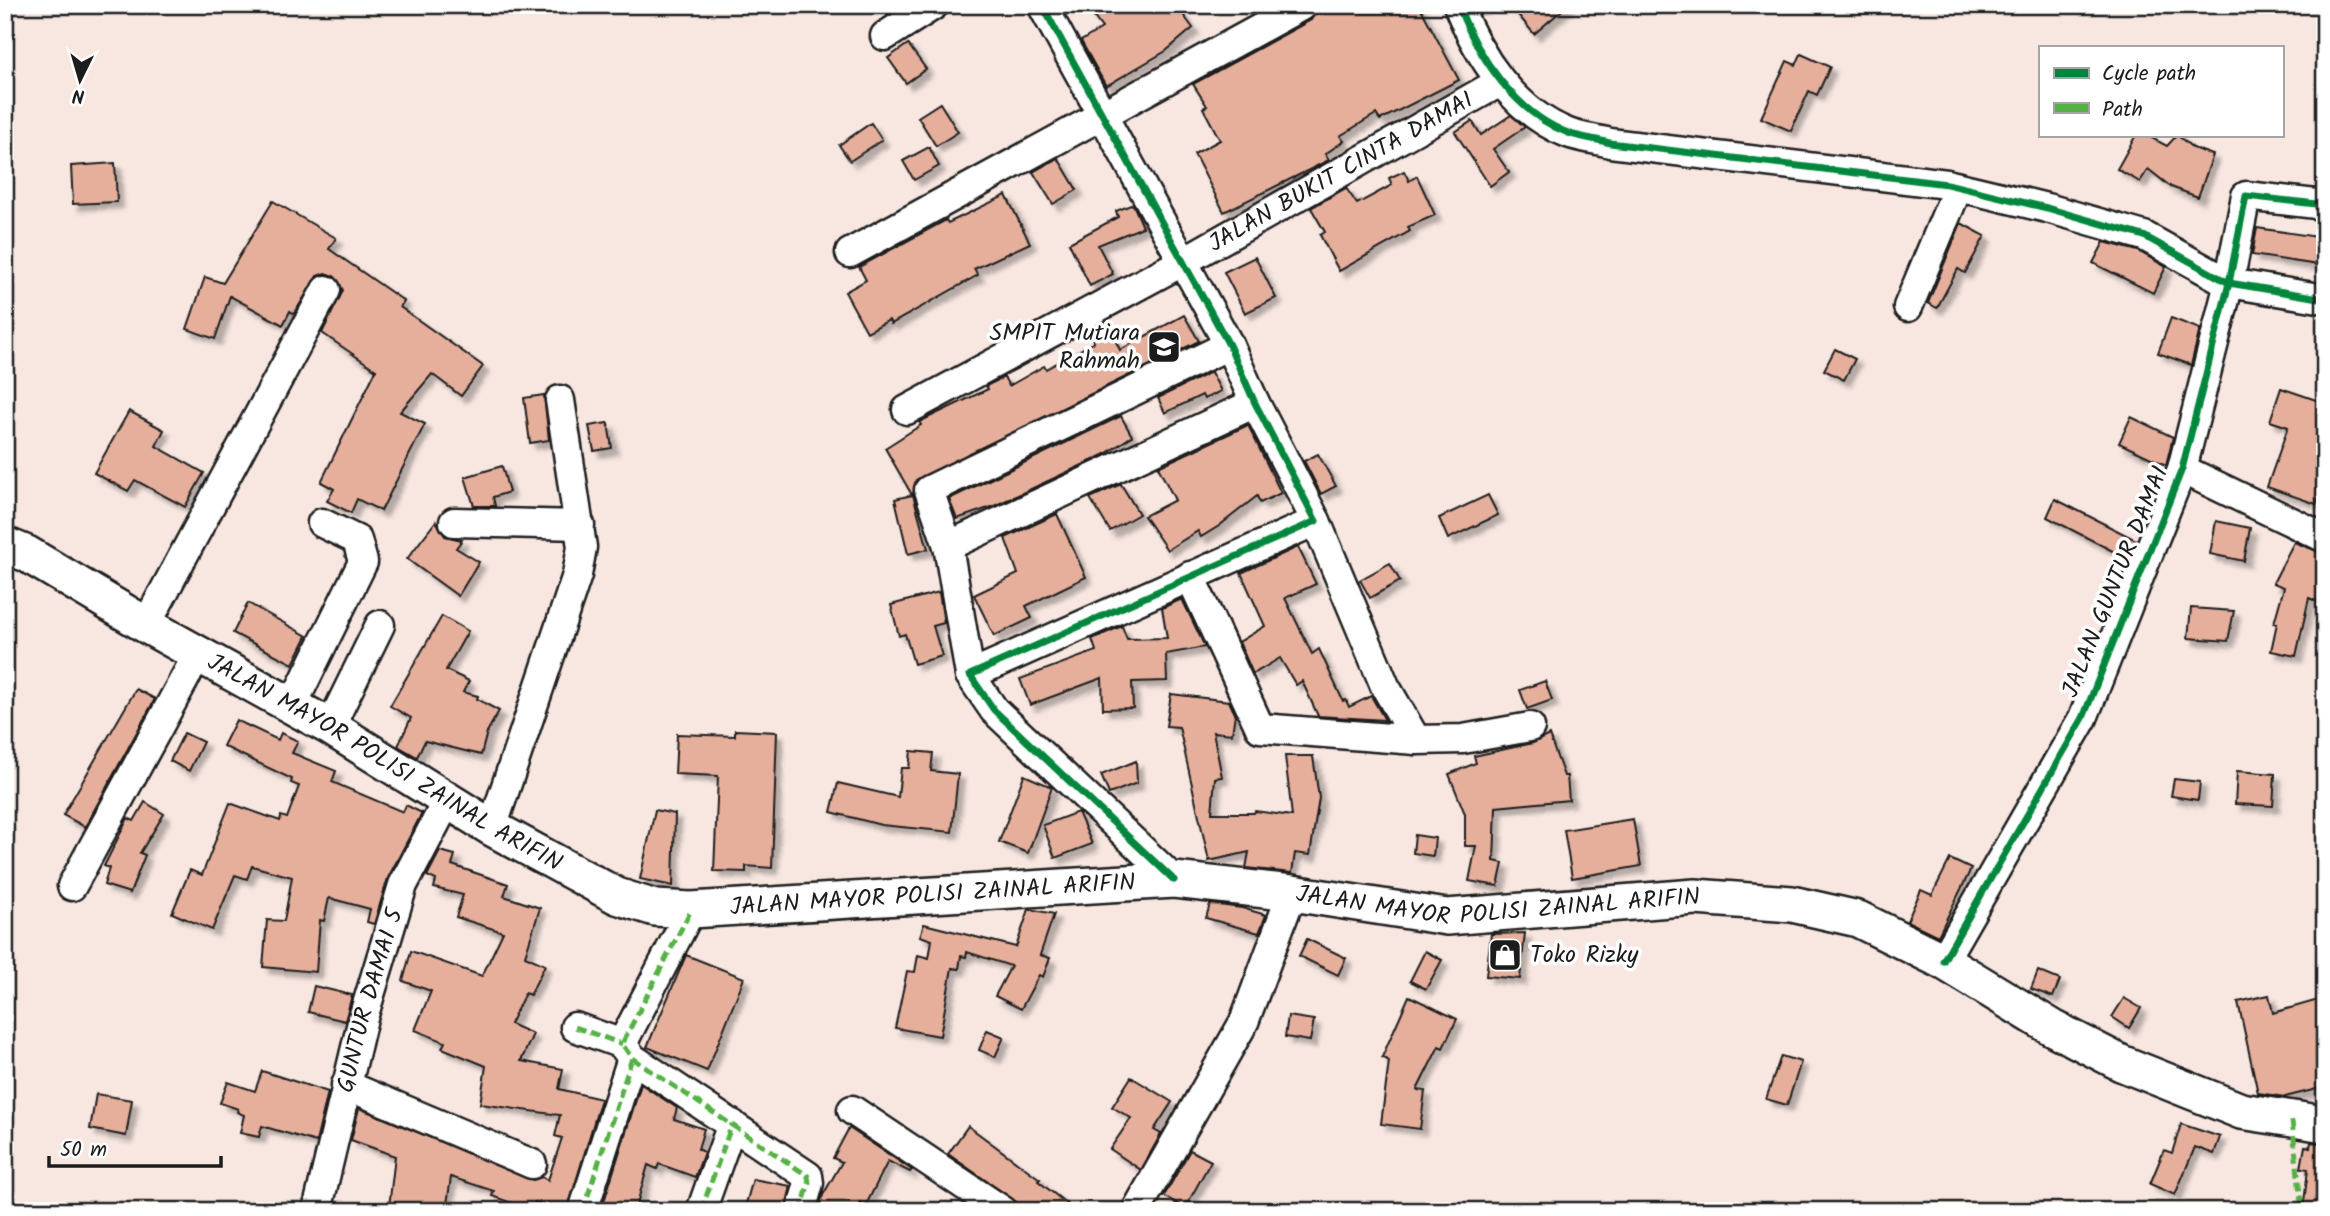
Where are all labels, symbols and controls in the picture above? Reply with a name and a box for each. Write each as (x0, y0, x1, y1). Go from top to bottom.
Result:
north arrow (46, 46, 116, 116)
legend (2039, 46, 2284, 136)
text: Cycle path (2102, 58, 2196, 91)
text: N (71, 79, 86, 110)
street label: JALAN BUKIT CINTA DAMAI (1201, 81, 1481, 263)
text: Path (2102, 94, 2143, 127)
place label: SMPIT Mutiara Rahmah (989, 314, 1140, 381)
school or university icon: SMPIT Mutiara Rahmah (1145, 328, 1183, 366)
street label: JALAN GUNTUR DAMAI (2052, 460, 2180, 704)
street label: JALAN MAYOR POLISI ZAINAL ARIFIN (200, 643, 569, 882)
street label: JALAN MAYOR POLISI ZAINAL ARIFIN (729, 863, 1137, 927)
street label: JALAN MAYOR POLISI ZAINAL ARIFIN (1293, 874, 1701, 937)
street label: GUNTUR DAMAI 5 (326, 902, 415, 1097)
shop icon: Toko Rizky (1486, 936, 1524, 974)
place label: Toko Rizky (1530, 936, 1639, 975)
scale bar (49, 1125, 220, 1169)
text: 50 m (60, 1134, 107, 1167)

